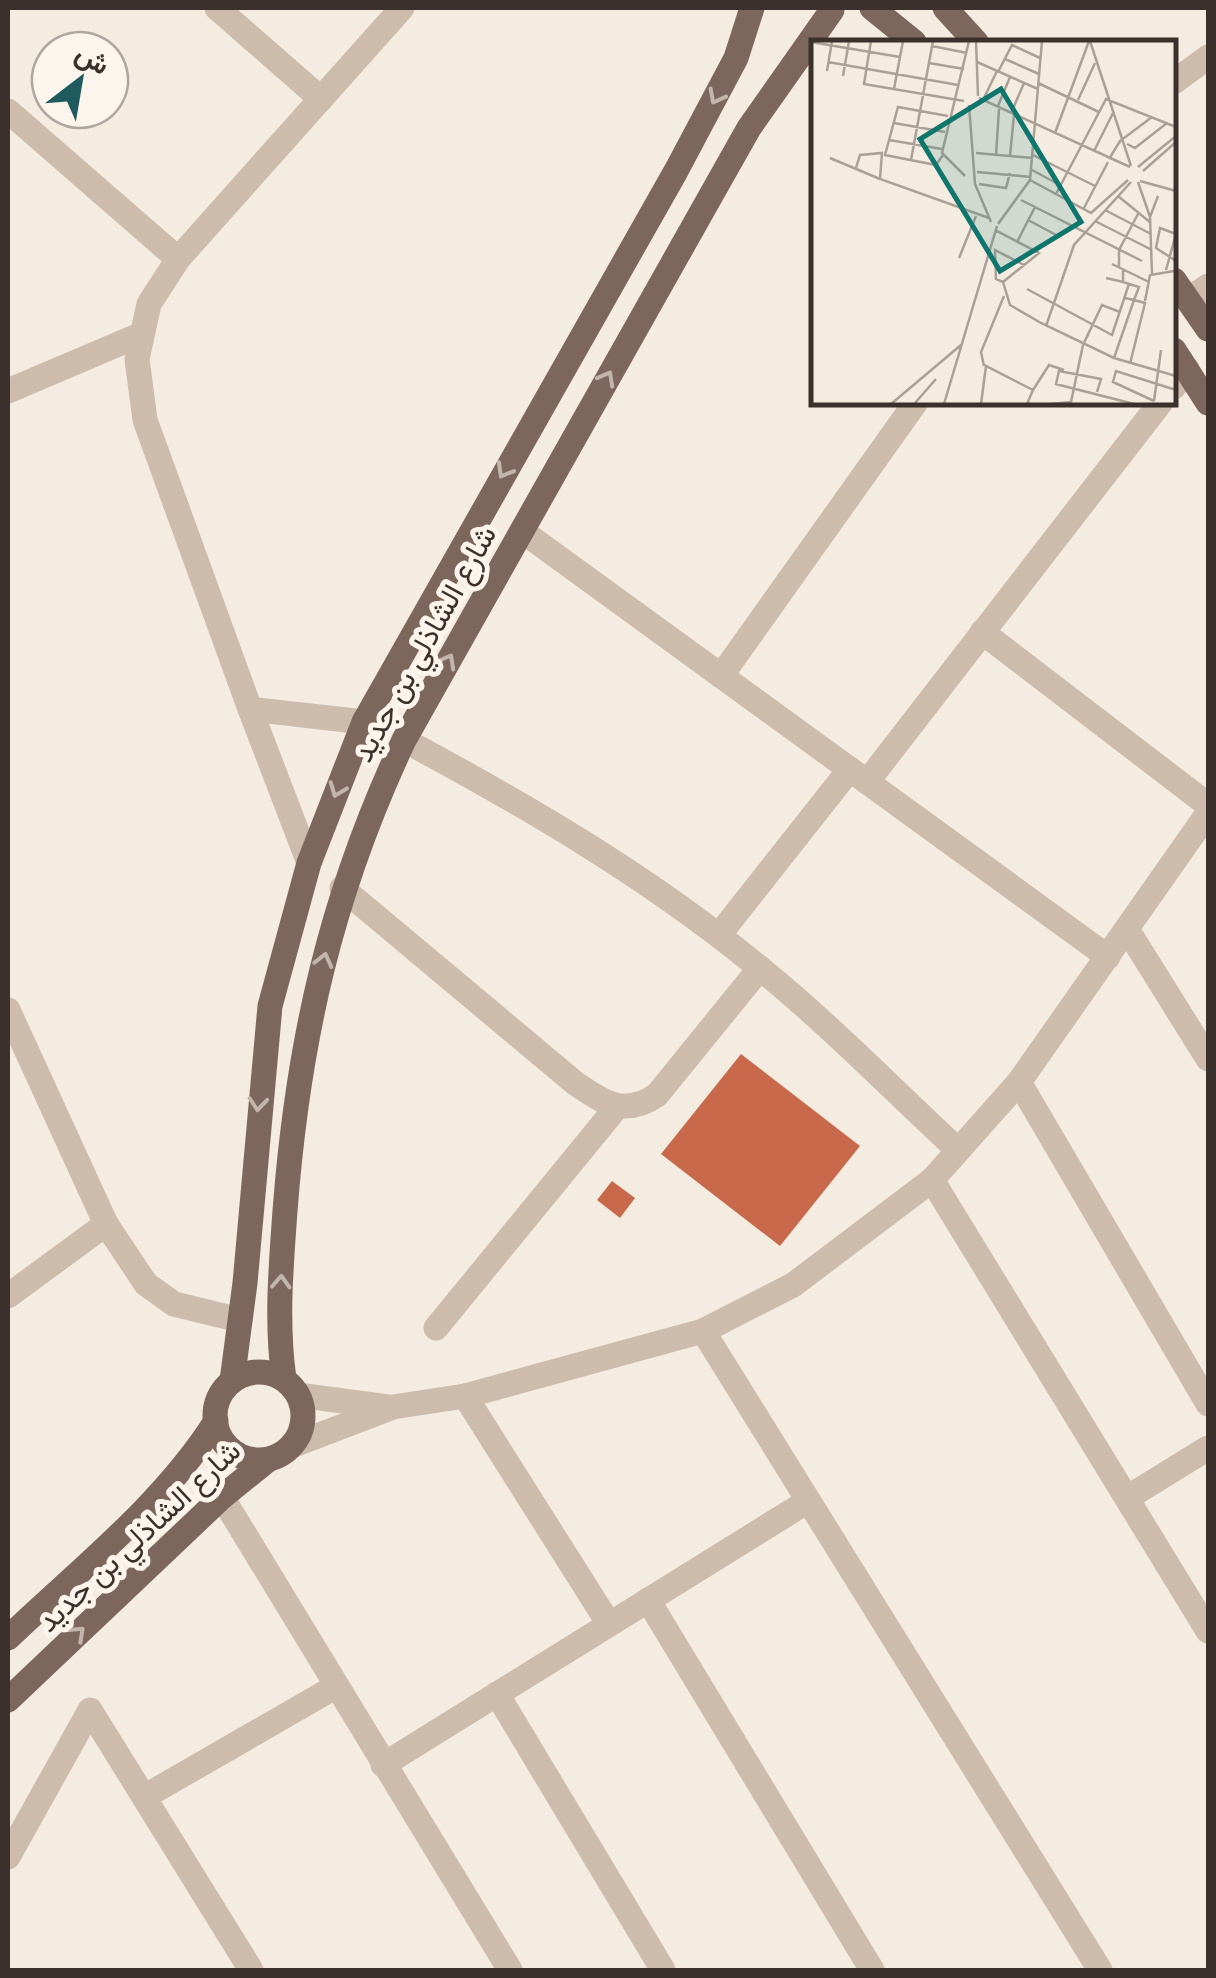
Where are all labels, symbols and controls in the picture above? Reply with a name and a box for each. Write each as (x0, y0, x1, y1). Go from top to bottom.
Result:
north arrow (30, 30, 130, 130)
text: ش (69, 34, 117, 83)
inset map (811, 40, 1176, 405)
one-way arrow (708, 87, 728, 105)
one-way arrow (595, 371, 615, 389)
one-way arrow (497, 461, 516, 479)
street label: شارع الشاذلي بن جديد (342, 518, 509, 771)
one-way arrow (435, 654, 455, 672)
one-way arrow (329, 780, 349, 798)
one-way arrow (312, 952, 333, 969)
one-way arrow (248, 1096, 270, 1112)
one-way arrow (270, 1273, 291, 1289)
street label: شارع الشاذلي بن جديد (28, 1430, 252, 1644)
one-way arrow (67, 1627, 85, 1645)

